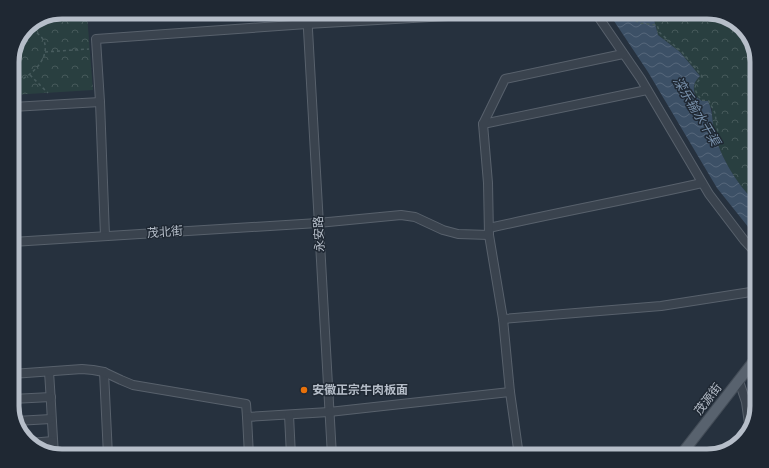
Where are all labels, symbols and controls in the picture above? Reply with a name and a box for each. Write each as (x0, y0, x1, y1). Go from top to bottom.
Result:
water label: 滦乐输水干渠 (670, 73, 725, 150)
street label: 永安路 (310, 216, 327, 252)
street label: 茂北街 (146, 223, 183, 240)
street label: 茂源街 (691, 380, 725, 417)
place label: 安徽正宗牛肉板面 (312, 382, 408, 397)
marker: 安徽正宗牛肉板面 (299, 385, 309, 395)

